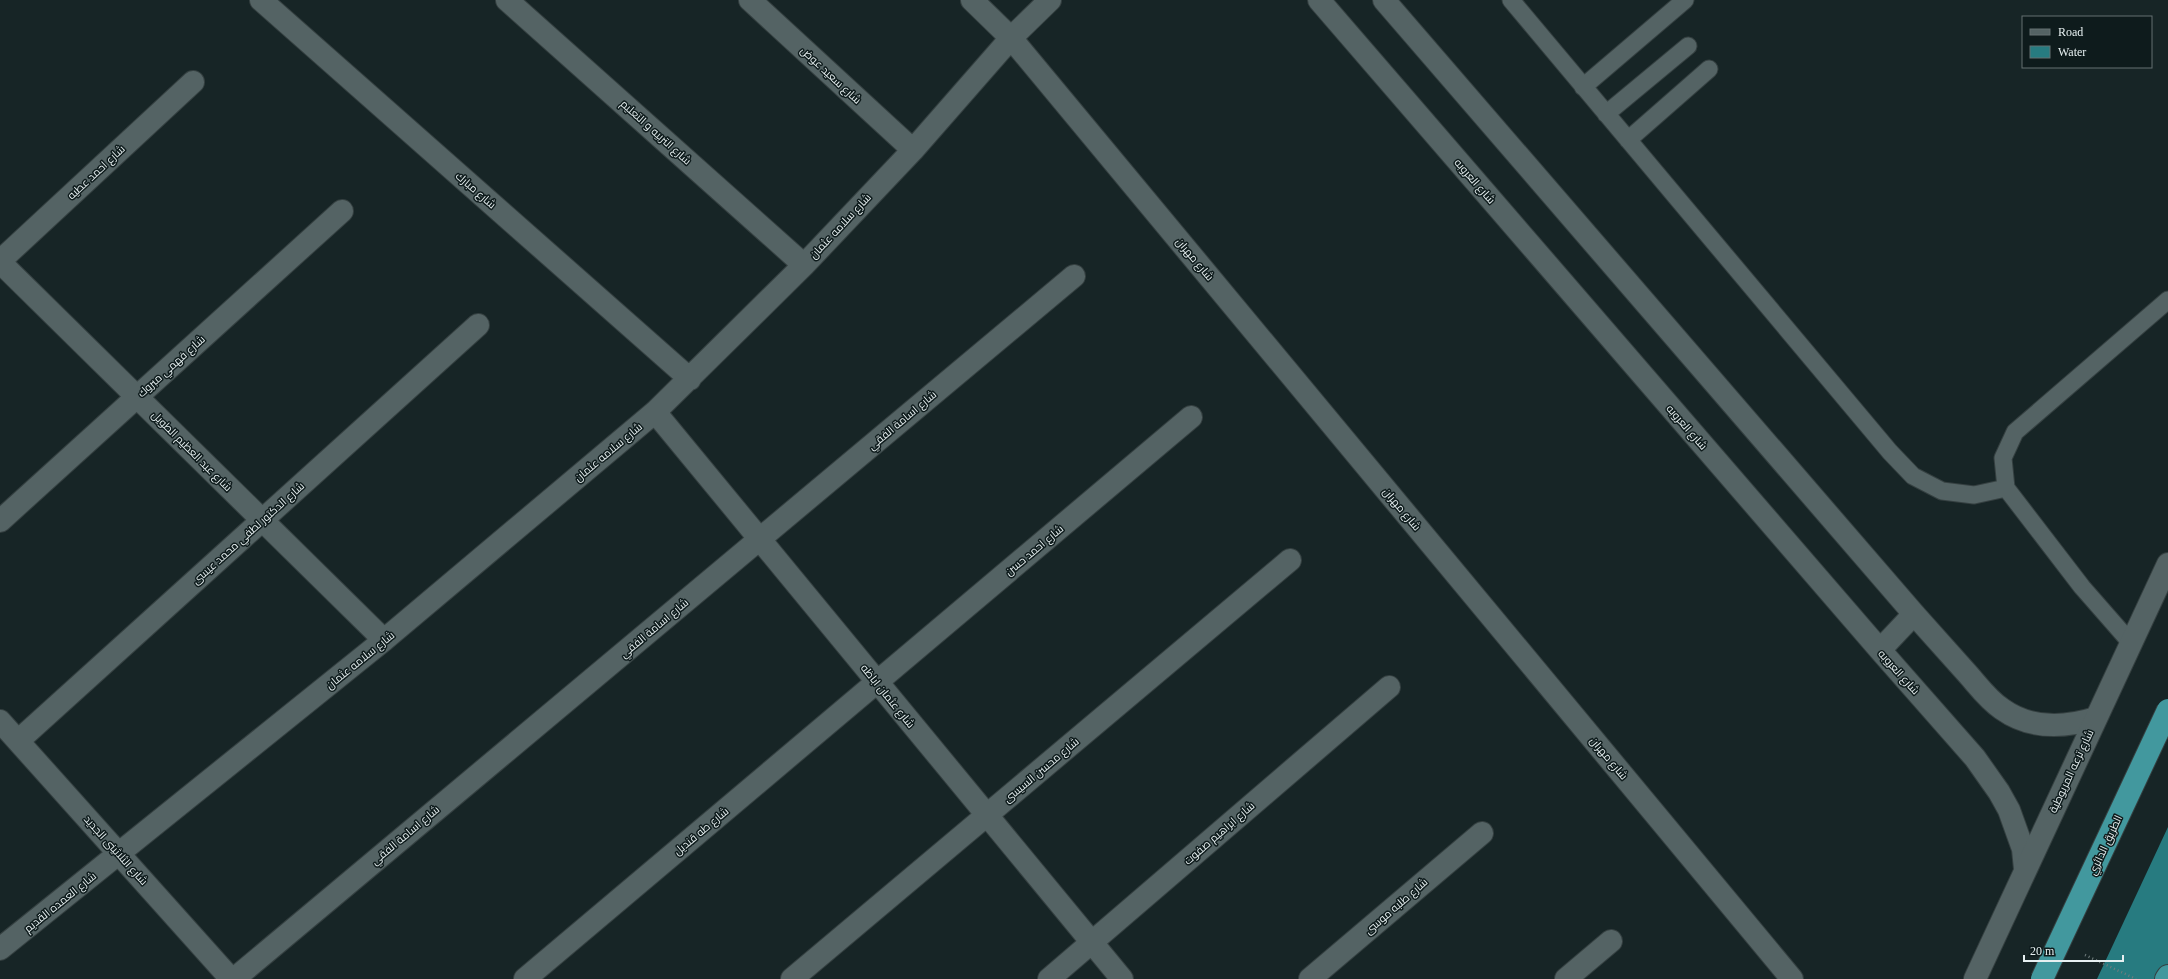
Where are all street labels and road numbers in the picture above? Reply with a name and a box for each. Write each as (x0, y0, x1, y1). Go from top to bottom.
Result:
street label: شارع سعيد عوض (797, 44, 864, 107)
street label: شارع التربيه و التعليم (617, 97, 694, 168)
street label: شارع احمد عطيه (65, 143, 128, 203)
street label: شارع العروبه (1451, 156, 1498, 207)
street label: شارع مبارك (452, 169, 498, 212)
street label: شارع سلامه عثمان (807, 191, 875, 262)
street label: شارع مهران (1172, 235, 1216, 284)
street label: شارع فهمي مبروك (135, 333, 209, 401)
street label: شارع اسامة الفقي (865, 388, 940, 454)
street label: شارع العروبه (1663, 402, 1710, 453)
street label: شارع عبد العظيم الطويل (148, 409, 234, 495)
street label: شارع سلامه عثمان (572, 420, 645, 485)
street label: شارع الدكتور لطفي محمد عيسى (190, 480, 308, 589)
street label: شارع مهران (1379, 485, 1423, 534)
street label: شارع احمد حسن (1002, 522, 1067, 579)
street label: شارع اسامة الفقي (617, 596, 692, 662)
street label: شارع سلامه عثمان (323, 629, 398, 693)
street label: شارع العروبه (1874, 647, 1922, 698)
street label: شارع عثمان اباظه (857, 662, 917, 731)
street label: شارع ترعه المريوطية (2046, 727, 2097, 815)
street label: شارع مهران (1586, 734, 1630, 783)
street label: شارع محسن السيسى (1001, 735, 1082, 806)
street label: شارع ابراهيم صفوت (1181, 799, 1258, 868)
street label: شارع اسامة الفقي (368, 803, 443, 869)
street label: شارع طه قنديل (671, 805, 732, 859)
street label: شارع الثلاثينى الجديد (80, 813, 150, 888)
street label: الطريق الدائري (2086, 813, 2127, 878)
street label: شارع العمده القديم (22, 869, 99, 936)
street label: شارع طلبه موسى (1362, 876, 1431, 938)

